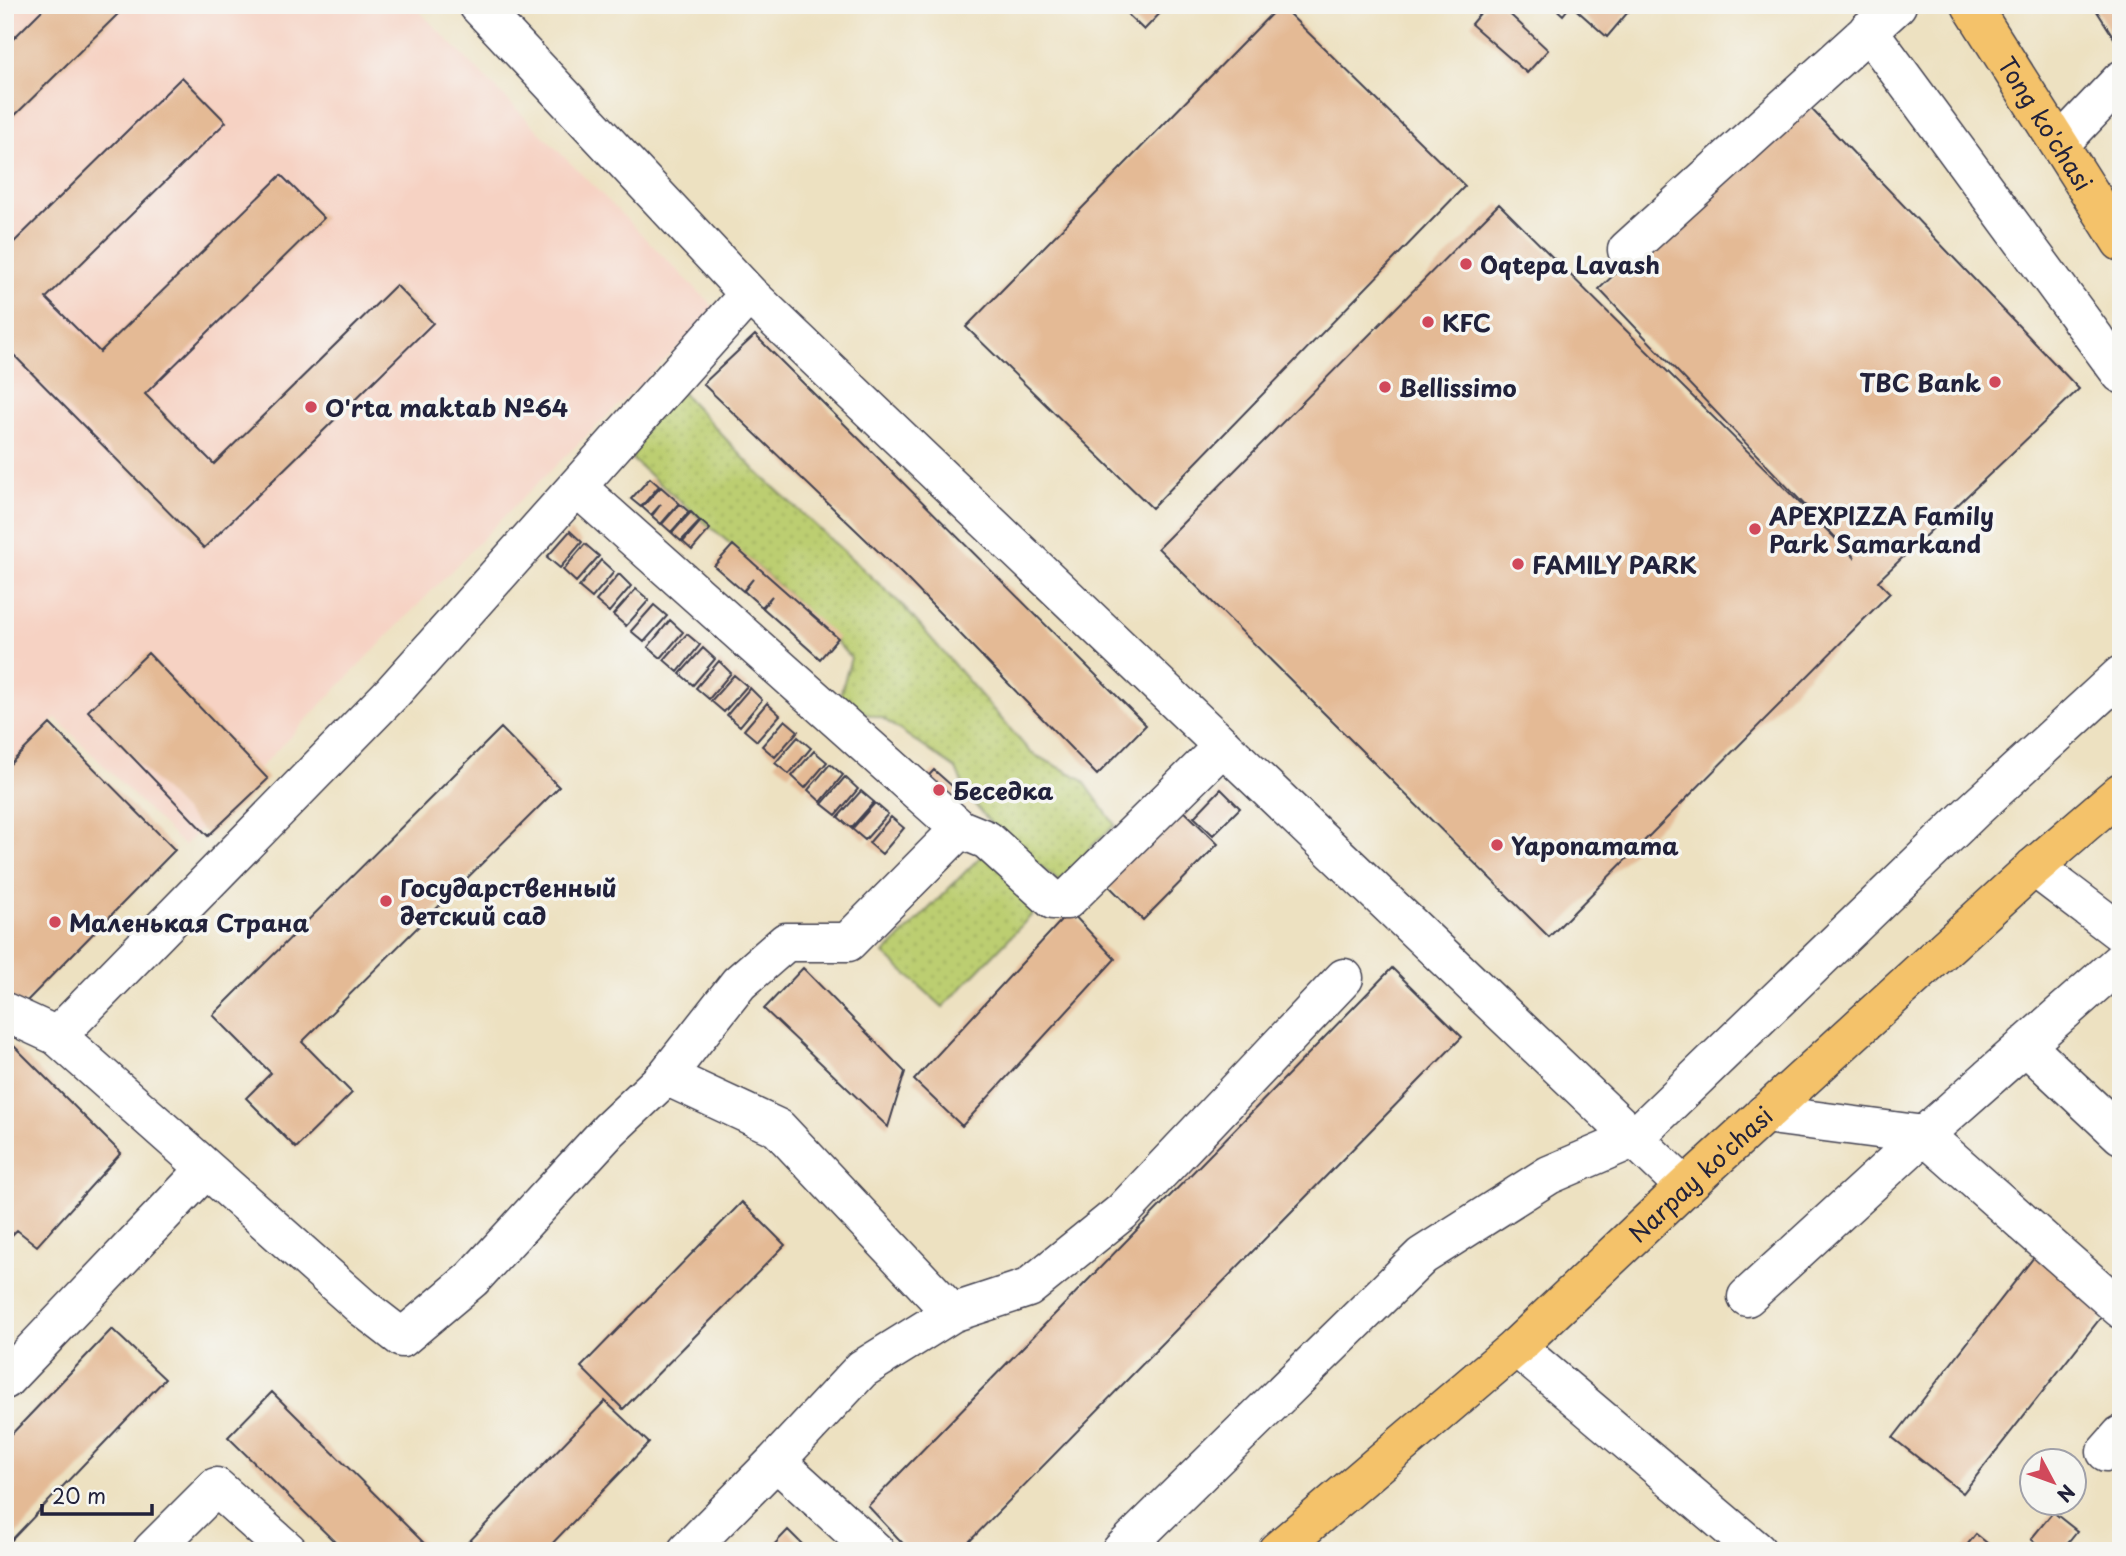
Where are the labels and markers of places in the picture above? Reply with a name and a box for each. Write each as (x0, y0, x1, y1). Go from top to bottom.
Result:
place label: Oqtepa Lavash (1480, 246, 1660, 282)
marker: Oqtepa Lavash (1458, 256, 1474, 272)
place label: KFC (1442, 304, 1491, 340)
marker: KFC (1420, 314, 1436, 330)
place label: TBC Bank (1859, 364, 1981, 400)
place label: Bellissimo (1399, 369, 1517, 405)
marker: TBC Bank (1987, 374, 2003, 390)
marker: Bellissimo (1377, 379, 1393, 395)
place label: O'rta maktab №64 (325, 389, 568, 425)
marker: O'rta maktab №64 (303, 399, 319, 415)
place label: APEXPIZZA Family Park Samarkand (1768, 497, 1994, 561)
marker: APEXPIZZA Family Park Samarkand (1747, 521, 1763, 537)
place label: FAMILY PARK (1532, 546, 1697, 582)
marker: FAMILY PARK (1510, 556, 1526, 572)
place label: Беседка (953, 772, 1054, 808)
marker: Беседка (931, 782, 947, 798)
place label: Yaponamama (1511, 827, 1679, 863)
marker: Yaponamama (1489, 837, 1505, 853)
place label: Государственный детский сад (400, 869, 617, 933)
marker: Государственный детский сад (378, 893, 394, 909)
place label: Маленькая Страна (69, 904, 309, 940)
marker: Маленькая Страна (47, 914, 63, 930)

